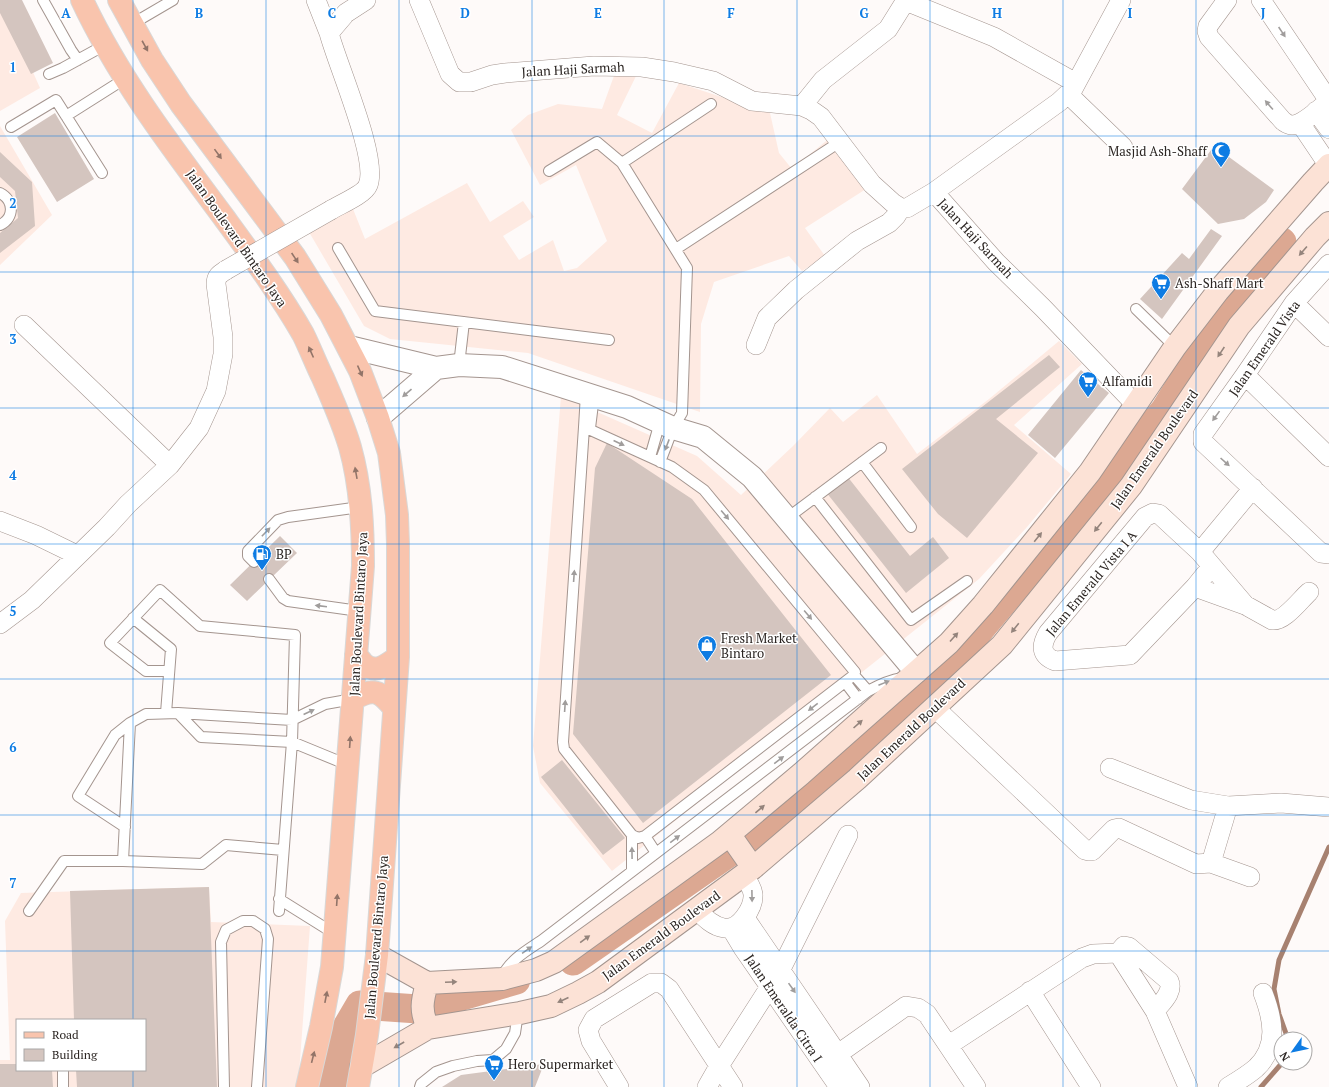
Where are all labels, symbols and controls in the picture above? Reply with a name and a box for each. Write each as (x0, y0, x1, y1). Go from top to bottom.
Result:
text: A (61, 4, 71, 22)
text: B (195, 4, 203, 22)
text: C (328, 4, 336, 22)
text: D (460, 4, 470, 22)
text: E (594, 4, 602, 22)
text: F (727, 4, 735, 22)
text: G (859, 4, 869, 22)
text: H (992, 4, 1002, 22)
text: I (1128, 4, 1133, 22)
text: J (1261, 4, 1266, 22)
one-way arrow (1278, 27, 1286, 37)
one-way arrow (141, 41, 148, 52)
street label: Jalan Haji Sarmah (521, 57, 625, 81)
text: 1 (9, 58, 17, 76)
one-way arrow (1265, 100, 1274, 110)
mosque icon: Masjid Ash-Shaff (1210, 140, 1232, 168)
place label: Masjid Ash-Shaff (1108, 142, 1209, 160)
one-way arrow (214, 148, 222, 159)
street label: Jalan Boulevard Bintaro Jaya (183, 166, 292, 311)
text: 2 (9, 194, 17, 212)
street label: Jalan Haji Sarmah (934, 194, 1018, 282)
one-way arrow (1298, 246, 1307, 257)
one-way arrow (291, 253, 299, 263)
supermarket icon: Ash-Shaff Mart (1150, 272, 1172, 300)
place label: Ash-Shaff Mart (1175, 274, 1264, 292)
street label: Jalan Emerald Vista (1224, 296, 1304, 399)
text: 3 (9, 330, 17, 348)
one-way arrow (308, 346, 314, 358)
one-way arrow (1217, 347, 1225, 357)
one-way arrow (357, 365, 363, 376)
supermarket icon: Alfamidi (1077, 370, 1099, 398)
place label: Alfamidi (1102, 372, 1152, 390)
street label: Jalan Emerald Boulevard (1106, 386, 1202, 512)
one-way arrow (402, 389, 412, 398)
one-way arrow (1212, 411, 1220, 421)
one-way arrow (663, 439, 669, 451)
one-way arrow (613, 440, 625, 446)
one-way arrow (1220, 458, 1230, 467)
text: 4 (9, 466, 17, 484)
one-way arrow (352, 467, 358, 480)
one-way arrow (720, 509, 729, 520)
one-way arrow (1093, 521, 1102, 532)
street label: Jalan Emerald Vista I A (1042, 526, 1141, 640)
one-way arrow (261, 527, 271, 537)
street label: Jalan Boulevard Bintaro Jaya (345, 531, 371, 696)
one-way arrow (1033, 532, 1042, 543)
fuel station icon: BP (251, 543, 273, 571)
place label: BP (276, 545, 292, 563)
one-way arrow (570, 570, 577, 582)
text: 5 (9, 602, 17, 620)
one-way arrow (315, 603, 327, 609)
one-way arrow (803, 609, 812, 620)
one-way arrow (1011, 622, 1020, 633)
place label: Fresh Market Bintaro (721, 629, 797, 662)
one-way arrow (949, 632, 959, 642)
shop icon: Fresh Market Bintaro (696, 634, 718, 662)
street label: Jalan Emerald Boulevard (853, 674, 969, 784)
one-way arrow (878, 680, 890, 686)
one-way arrow (562, 700, 569, 712)
one-way arrow (807, 702, 818, 711)
one-way arrow (303, 709, 314, 715)
one-way arrow (853, 720, 862, 729)
one-way arrow (346, 736, 353, 748)
text: 6 (9, 738, 17, 756)
one-way arrow (773, 756, 784, 764)
one-way arrow (754, 805, 765, 814)
one-way arrow (670, 834, 681, 843)
one-way arrow (629, 846, 635, 859)
street label: Jalan Boulevard Bintaro Jaya (360, 854, 392, 1020)
text: 7 (9, 874, 17, 892)
street label: Jalan Emerald Boulevard (598, 886, 724, 984)
one-way arrow (749, 890, 755, 903)
one-way arrow (334, 894, 341, 906)
one-way arrow (580, 935, 591, 943)
one-way arrow (522, 947, 532, 955)
street label: Jalan Emeralda Citra I (741, 951, 827, 1065)
one-way arrow (445, 978, 457, 985)
one-way arrow (788, 983, 796, 994)
one-way arrow (324, 991, 330, 1003)
one-way arrow (558, 997, 569, 1003)
legend (16, 1019, 146, 1071)
text: Road (52, 1027, 79, 1042)
north arrow (1273, 1031, 1313, 1071)
one-way arrow (393, 1042, 405, 1049)
text: Building (52, 1047, 98, 1062)
text: N (1276, 1049, 1293, 1064)
one-way arrow (311, 1050, 317, 1063)
supermarket icon: Hero Supermarket (483, 1053, 505, 1081)
place label: Hero Supermarket (508, 1055, 614, 1073)

